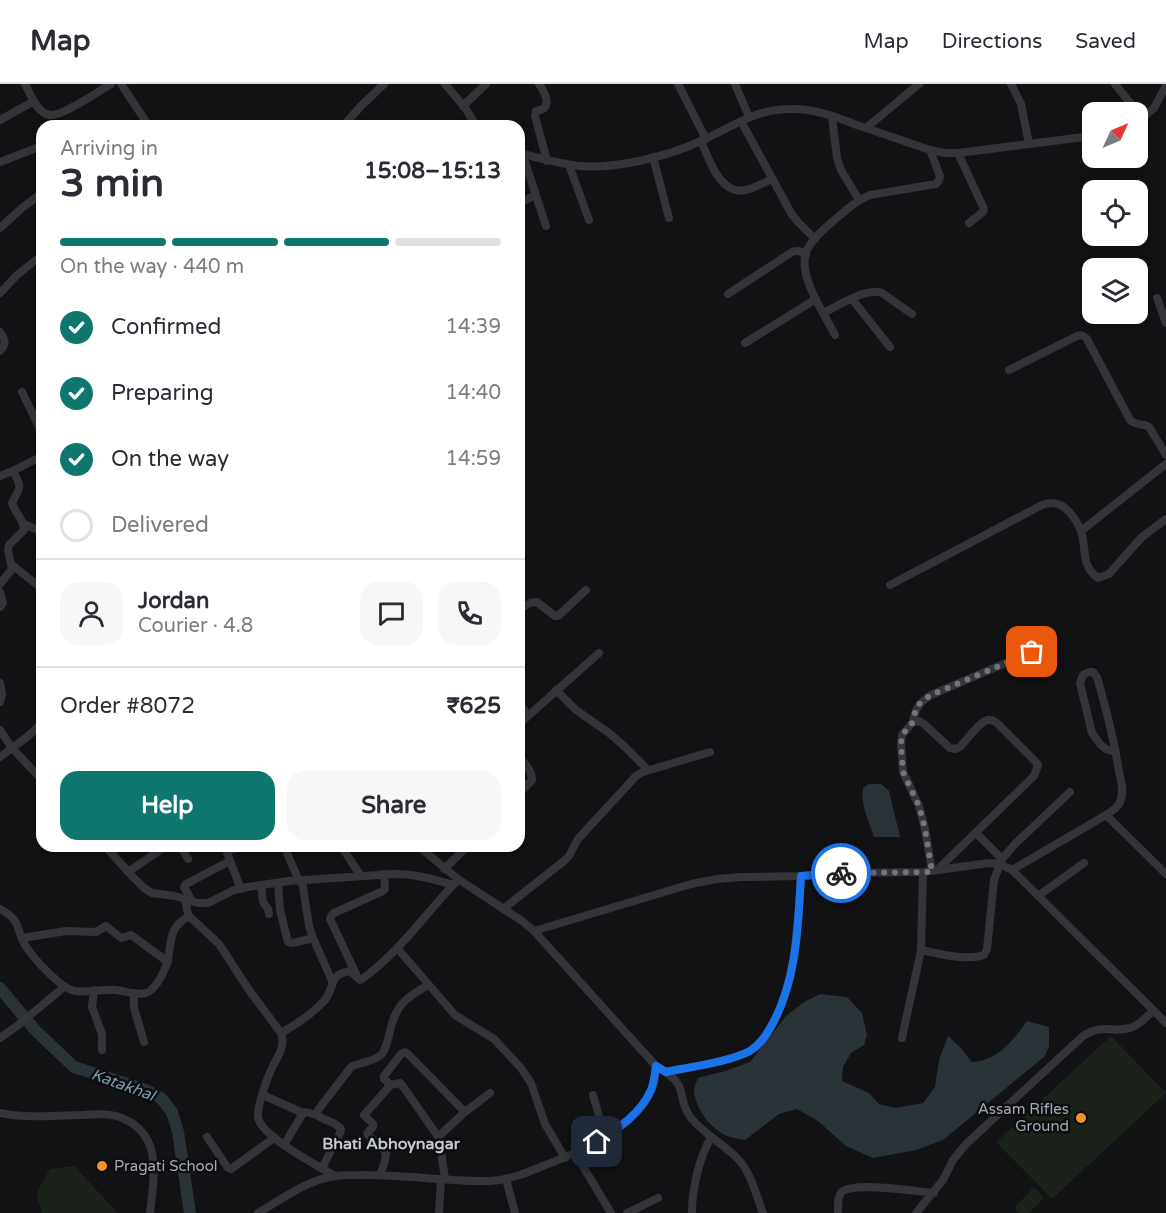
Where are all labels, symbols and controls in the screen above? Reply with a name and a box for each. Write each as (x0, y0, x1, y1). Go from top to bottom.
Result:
text: Map (30, 24, 90, 58)
text: Map (863, 29, 909, 54)
text: Directions (942, 29, 1042, 54)
text: Saved (1075, 29, 1136, 54)
north arrow (1082, 102, 1148, 168)
map controls (1082, 102, 1148, 324)
text: Arriving in (60, 137, 158, 161)
text: 15:08–15:13 (364, 158, 501, 184)
text: 3 min (60, 160, 164, 207)
button: locate (1082, 180, 1148, 246)
text: On the way · 440 m (60, 255, 244, 279)
button: layers (1082, 258, 1148, 324)
icon: check (60, 311, 93, 344)
text: Confirmed (111, 314, 221, 340)
text: 14:39 (446, 315, 501, 339)
icon: check (60, 377, 93, 410)
text: Preparing (111, 380, 214, 406)
text: 14:40 (446, 381, 501, 405)
icon: check (60, 443, 93, 476)
text: On the way (111, 446, 229, 472)
text: 14:59 (446, 447, 501, 471)
text: Delivered (111, 512, 209, 538)
button: person (60, 582, 123, 645)
button: chat (360, 582, 423, 645)
button: phone (438, 582, 501, 645)
text: Jordan (138, 588, 209, 614)
text: Courier · 4.8 (138, 614, 253, 638)
pin (1006, 626, 1057, 677)
icon: bag (1015, 635, 1048, 668)
text: Order #8072 (60, 693, 195, 719)
text: ₹625 (447, 693, 501, 719)
button: Help (60, 771, 275, 840)
button: Share (287, 771, 501, 840)
courier (811, 843, 871, 903)
icon: bike (825, 857, 858, 890)
water label: Katakhal (89, 1064, 159, 1106)
place label: Assam Rifles Ground (978, 1100, 1069, 1135)
marker: Assam Rifles Ground (1074, 1111, 1088, 1125)
pin (571, 1116, 622, 1167)
icon: home (580, 1125, 613, 1158)
district label: Bhati Abhoynagar (322, 1134, 461, 1154)
place label: Pragati School (114, 1157, 218, 1175)
marker: Pragati School (95, 1159, 109, 1173)

